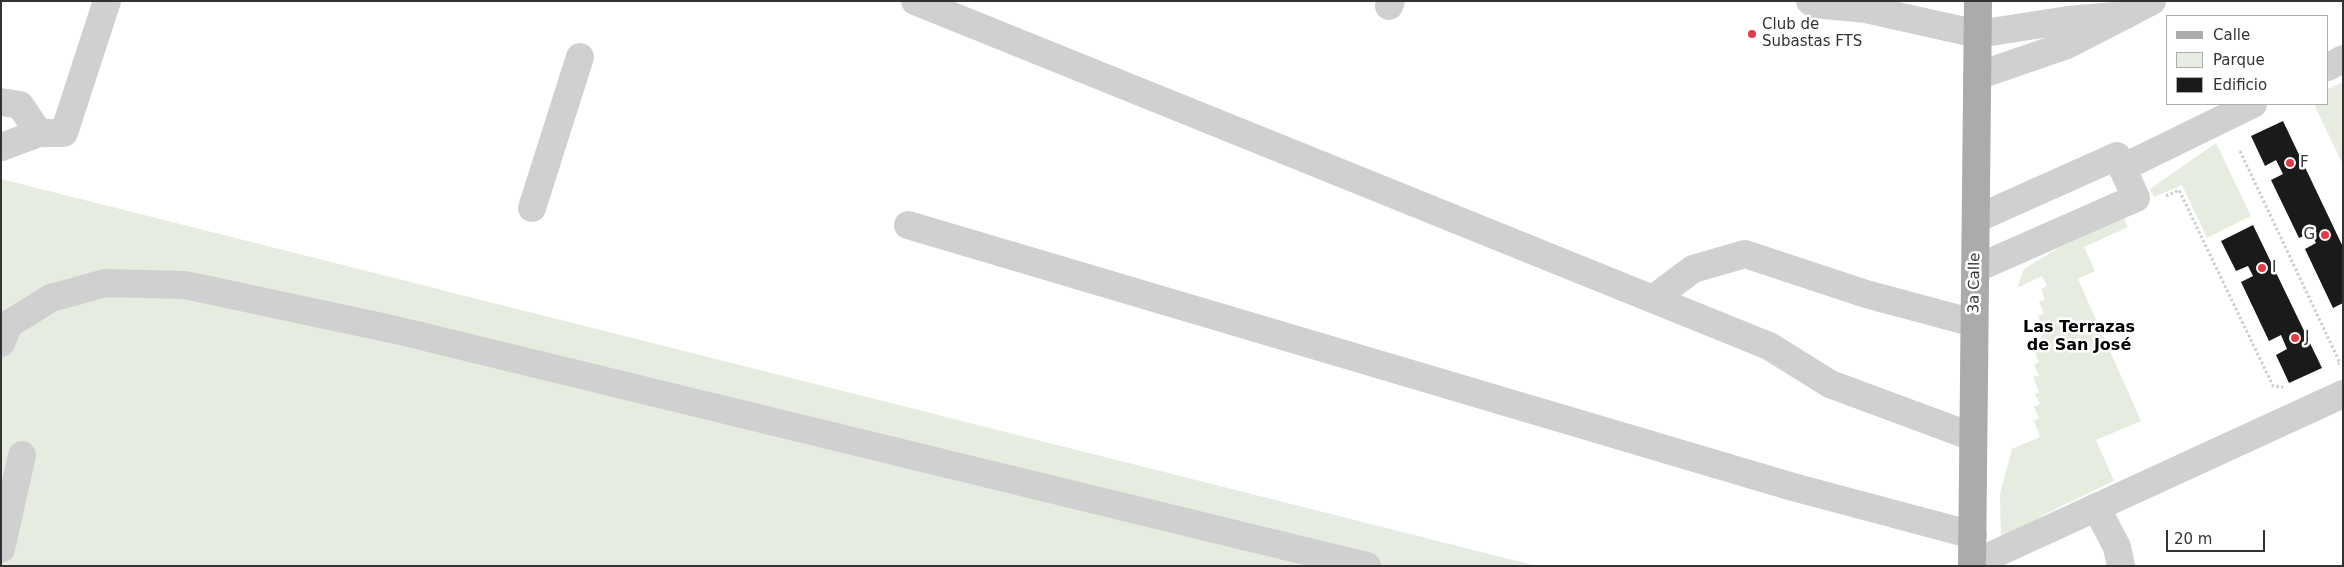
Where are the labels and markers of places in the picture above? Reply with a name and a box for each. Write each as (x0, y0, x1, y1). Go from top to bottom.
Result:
place label: Club de Subastas FTS (1762, 16, 1862, 51)
marker: Club de Subastas FTS (1746, 28, 1758, 40)
place label: F (2300, 154, 2309, 172)
marker: F (2284, 157, 2296, 169)
place label: G (2303, 226, 2315, 244)
marker: G (2319, 229, 2331, 241)
place label: I (2272, 259, 2276, 277)
marker: I (2256, 262, 2268, 274)
place label: J (2305, 329, 2309, 347)
marker: J (2289, 332, 2301, 344)

